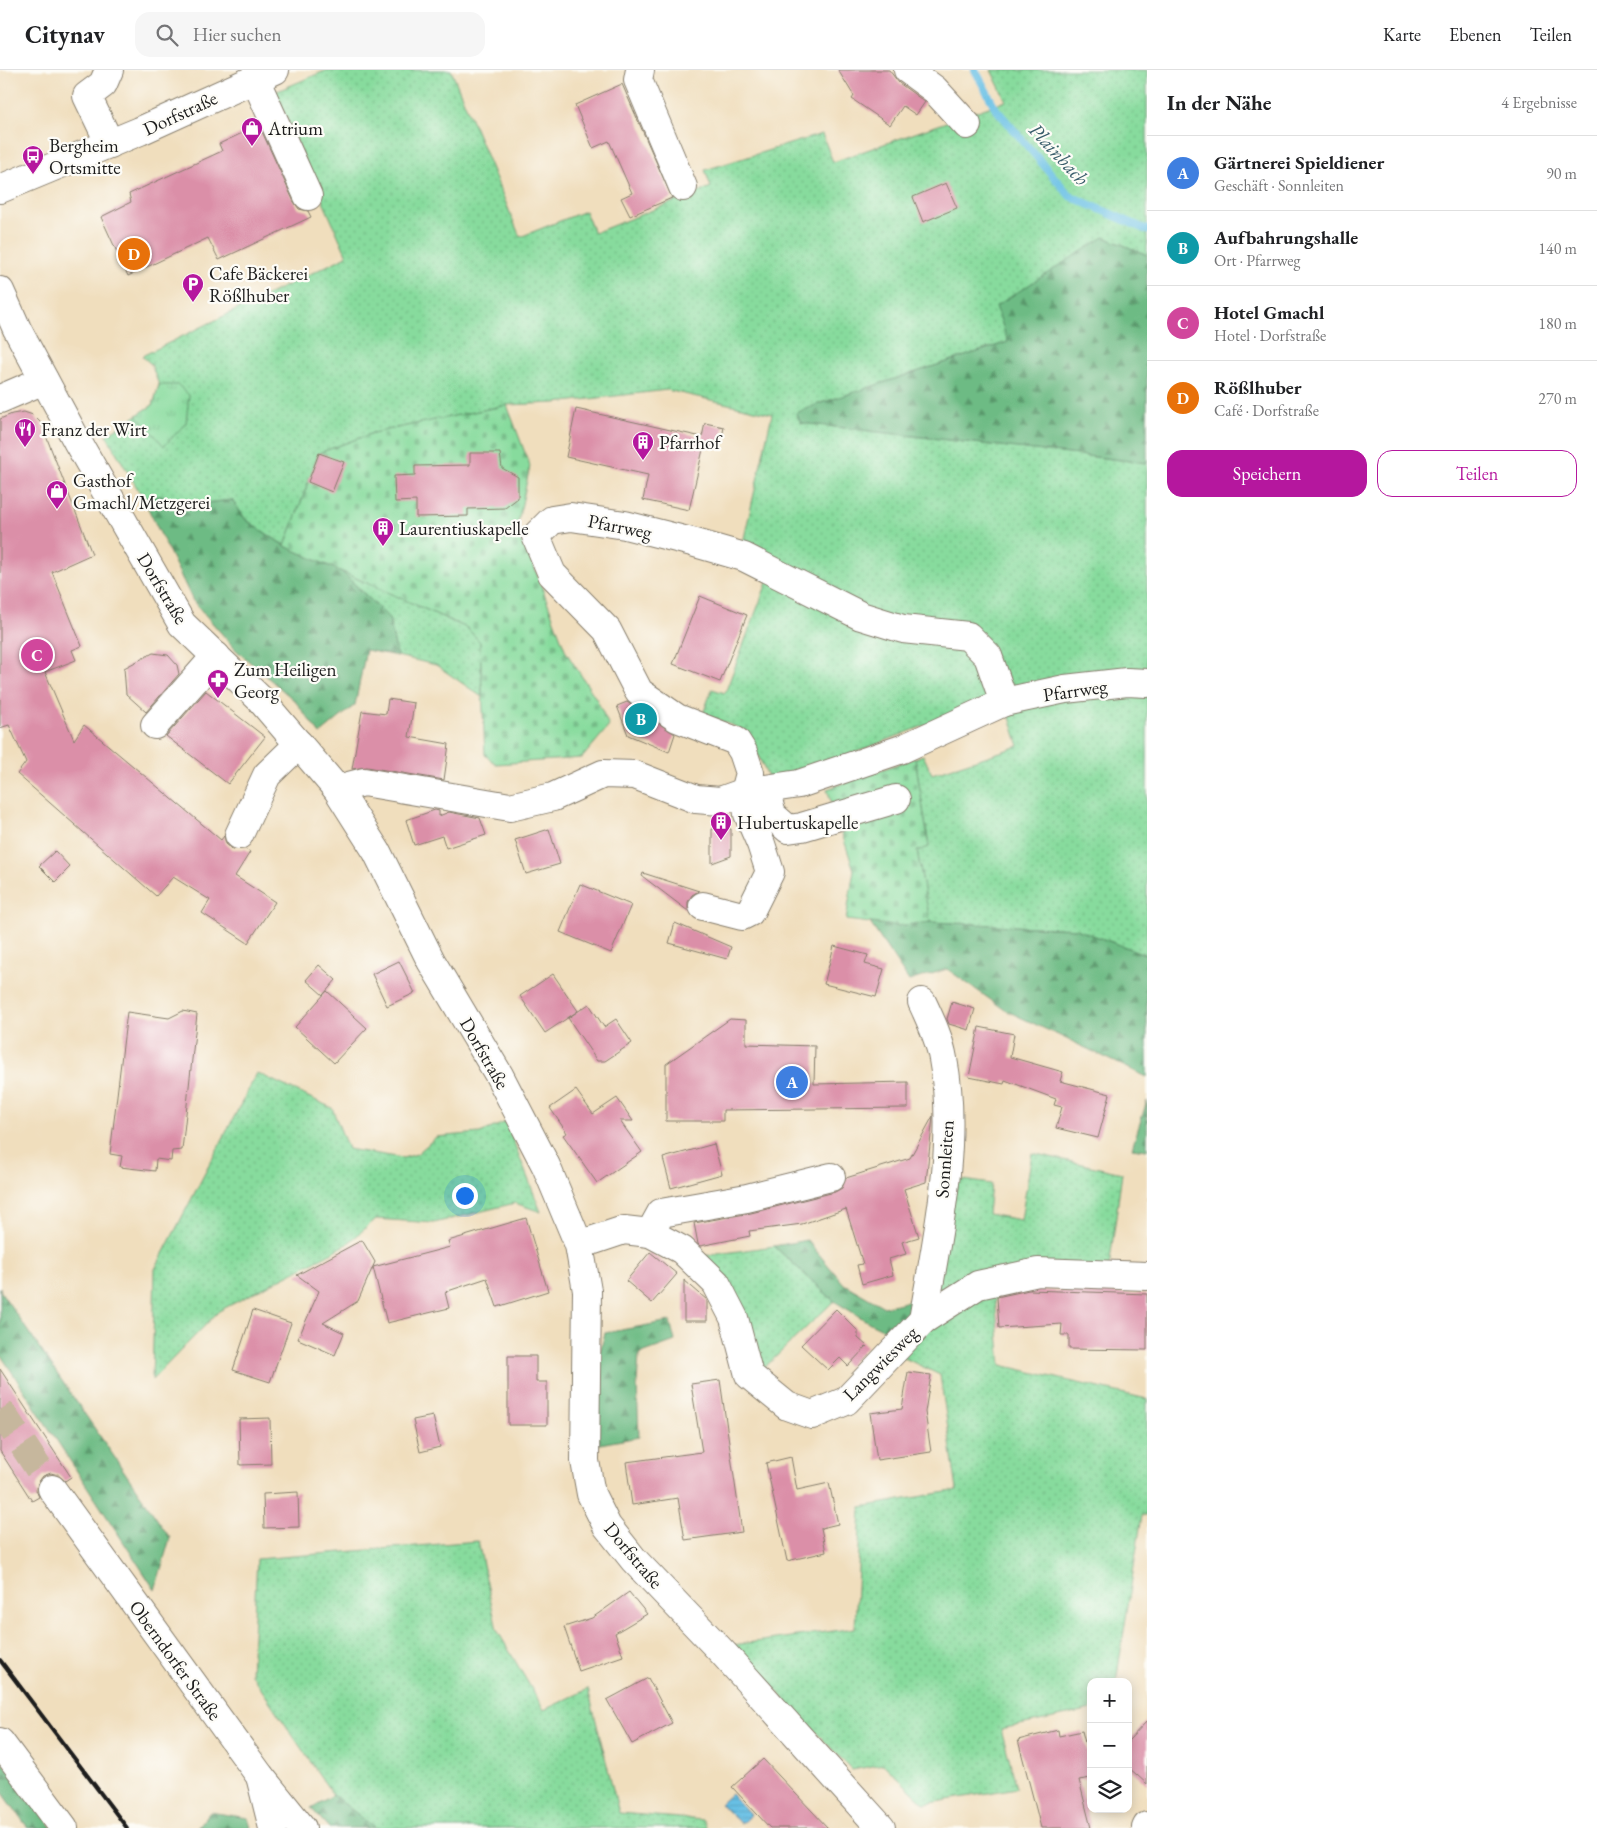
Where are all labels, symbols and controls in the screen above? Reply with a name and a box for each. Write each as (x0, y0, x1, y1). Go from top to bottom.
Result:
search box (135, 12, 485, 57)
text: Citynav (25, 19, 105, 50)
icon: search (153, 21, 181, 49)
text: Hier suchen (193, 22, 281, 47)
text: Karte (1383, 23, 1421, 46)
text: Ebenen (1449, 23, 1502, 46)
text: Teilen (1530, 23, 1572, 46)
street label: Dorfstraße (139, 85, 221, 142)
text: In der Nähe (1167, 89, 1272, 116)
text: 4 Ergebnisse (1501, 92, 1577, 113)
shop icon: Atrium (240, 116, 264, 147)
place label: Atrium (267, 116, 323, 141)
water label: Plainbach (1023, 117, 1095, 191)
place label: Bergheim Ortsmitte (49, 133, 121, 180)
bus stop icon: Bergheim Ortsmitte (21, 144, 45, 175)
text: Gärtnerei Spieldiener (1214, 150, 1384, 175)
text: A (1177, 163, 1189, 184)
text: 90 m (1546, 163, 1577, 184)
text: Geschäft · Sonnleiten (1214, 175, 1344, 196)
text: Aufbahrungshalle (1214, 225, 1358, 250)
pin: D (118, 235, 150, 273)
text: B (1178, 238, 1188, 259)
text: 140 m (1538, 238, 1577, 259)
text: Ort · Pfarrweg (1214, 250, 1301, 271)
place label: Cafe Bäckerei Rößlhuber (209, 261, 308, 308)
parking icon: Cafe Bäckerei Rößlhuber (181, 272, 205, 303)
text: Hotel Gmachl (1214, 300, 1324, 325)
text: C (1177, 313, 1189, 334)
text: 180 m (1538, 313, 1577, 334)
text: Hotel · Dorfstraße (1214, 325, 1326, 346)
text: Rößlhuber (1214, 375, 1302, 400)
text: D (1177, 388, 1189, 409)
text: 270 m (1538, 388, 1577, 409)
text: Café · Dorfstraße (1214, 400, 1319, 421)
restaurant icon: Franz der Wirt (13, 417, 37, 448)
place label: Franz der Wirt (41, 417, 147, 442)
building icon: Pfarrhof (631, 430, 655, 461)
place label: Pfarrhof (659, 430, 723, 455)
button: Speichern (1167, 450, 1367, 497)
button: Teilen (1377, 450, 1577, 497)
place label: Gasthof Gmachl/Metzgerei (73, 468, 211, 515)
shop icon: Gasthof Gmachl/Metzgerei (45, 479, 69, 510)
street label: Pfarrweg (586, 508, 655, 545)
building icon: Laurentiuskapelle (371, 516, 395, 547)
place label: Laurentiuskapelle (399, 516, 529, 541)
street label: Dorfstraße (131, 548, 194, 629)
pin: C (21, 636, 53, 674)
place label: Zum Heiligen Georg (234, 657, 336, 704)
pharmacy icon: Zum Heiligen Georg (206, 668, 230, 699)
street label: Pfarrweg (1041, 674, 1109, 707)
pin: B (625, 700, 657, 738)
building icon: Hubertuskapelle (709, 810, 733, 841)
place label: Hubertuskapelle (737, 810, 858, 835)
street label: Dorfstraße (454, 1013, 515, 1094)
pin: A (776, 1063, 808, 1101)
street label: Sonnleiten (929, 1119, 960, 1199)
your location (452, 1183, 478, 1209)
street label: Langwiesweg (837, 1320, 924, 1406)
street label: Dorfstraße (599, 1517, 669, 1594)
street label: Oberndorfer Straße (124, 1595, 228, 1725)
map controls (1087, 1678, 1132, 1813)
button: + (1087, 1678, 1132, 1723)
button: − (1087, 1723, 1132, 1768)
button: layers (1087, 1768, 1132, 1813)

